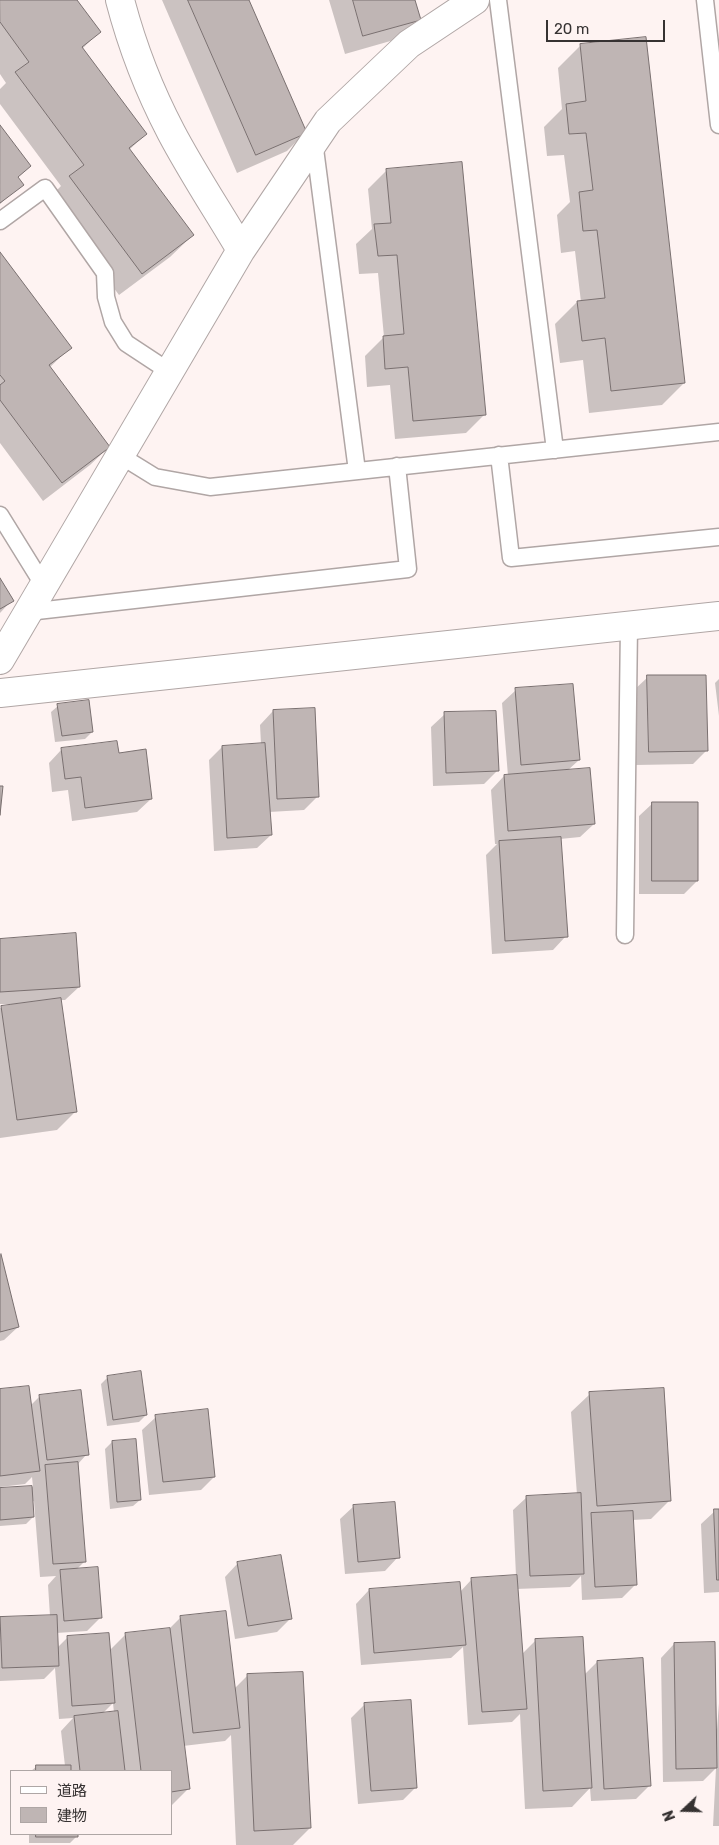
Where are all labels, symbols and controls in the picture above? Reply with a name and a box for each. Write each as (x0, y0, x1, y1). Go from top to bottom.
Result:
scale bar (549, 10, 668, 42)
text: 20 m (554, 20, 589, 38)
legend (10, 1770, 172, 1835)
text: 道路 (57, 1782, 87, 1800)
north arrow (659, 1785, 709, 1835)
text: 建物 (57, 1807, 87, 1825)
text: N (660, 1808, 679, 1823)

